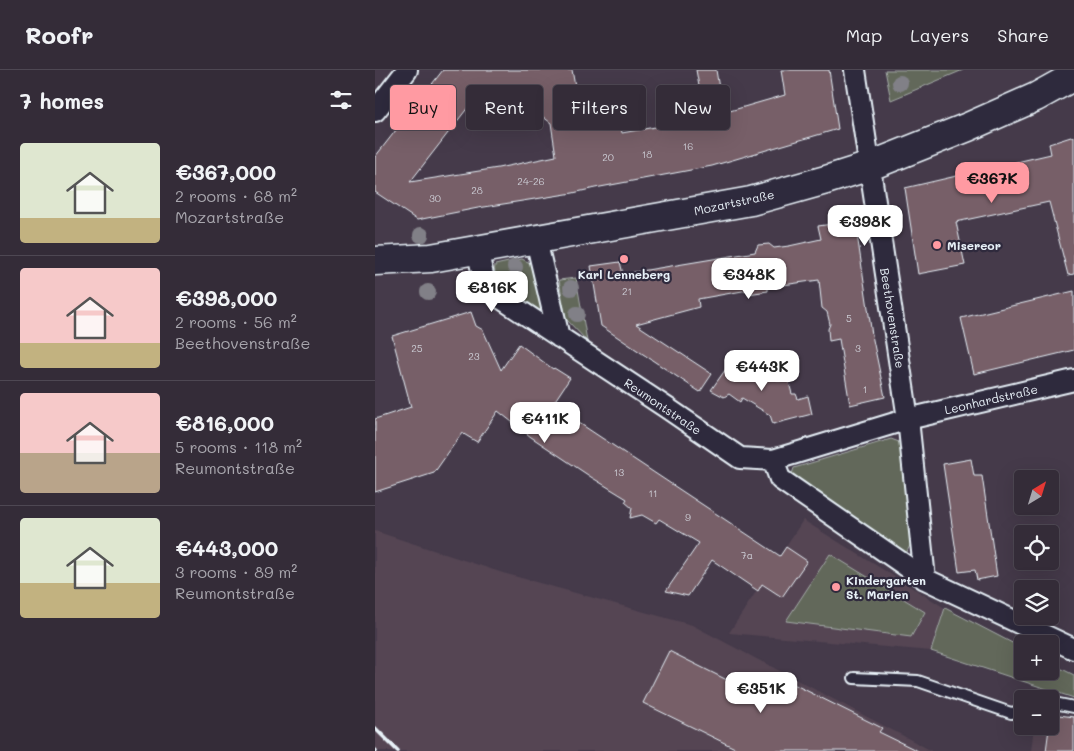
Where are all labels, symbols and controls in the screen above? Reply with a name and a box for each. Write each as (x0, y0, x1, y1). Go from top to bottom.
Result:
text: Roofr (25, 19, 94, 50)
text: Map (846, 23, 882, 47)
text: Layers (910, 23, 969, 47)
text: Share (997, 23, 1049, 47)
chip: Buy (390, 85, 456, 130)
chip: Rent (466, 85, 543, 130)
chip: Filters (553, 85, 646, 130)
chip: New (656, 85, 730, 130)
icon: filters (327, 86, 355, 114)
text: 7 homes (20, 87, 104, 114)
house number: 16 (683, 139, 693, 153)
house number: 18 (642, 147, 652, 161)
house number: 20 (602, 150, 614, 164)
text: €367,000 (175, 158, 276, 185)
pin: €367K (957, 162, 1027, 204)
icon: home (60, 163, 120, 223)
text: €367K (966, 167, 1018, 188)
house number: 24-26 (517, 174, 545, 188)
house number: 28 (471, 183, 483, 197)
text: 2 rooms · 68 m² (175, 185, 297, 206)
street label: Mozartstraße (692, 186, 776, 218)
house number: 30 (429, 191, 441, 205)
pin: €398K (830, 204, 900, 247)
text: Mozartstraße (175, 206, 284, 227)
text: €398K (839, 210, 891, 231)
place label: Misereor (947, 237, 1001, 253)
marker: Misereor (931, 239, 943, 251)
marker: Karl Lenneberg (618, 253, 630, 265)
pin: €348K (714, 258, 784, 300)
text: €348K (722, 263, 776, 284)
place label: Karl Lenneberg (578, 266, 670, 282)
street label: Beethovenstraße (877, 267, 909, 369)
pin: €816K (457, 270, 527, 313)
text: €816K (467, 276, 517, 297)
text: €398,000 (175, 284, 277, 311)
house number: 21 (622, 284, 632, 298)
icon: home (60, 288, 120, 348)
text: 2 rooms · 56 m² (175, 311, 297, 332)
house number: 5 (846, 311, 852, 325)
text: Beethovenstraße (175, 332, 310, 353)
house number: 25 (411, 341, 423, 355)
house number: 3 (855, 341, 861, 355)
house number: 23 (468, 349, 480, 363)
pin: €443K (727, 350, 797, 392)
text: €443K (735, 355, 789, 376)
street label: Reumontstraße (621, 374, 705, 438)
street label: Leonhardstraße (943, 381, 1039, 417)
house number: 1 (863, 382, 867, 396)
pin: €411K (510, 402, 580, 444)
text: €411K (521, 407, 569, 428)
text: €816,000 (175, 409, 274, 436)
icon: home (60, 413, 120, 473)
text: 5 rooms · 118 m² (175, 436, 302, 457)
text: Reumontstraße (175, 457, 295, 478)
house number: 13 (614, 465, 624, 479)
north arrow (1014, 470, 1059, 515)
map controls (1014, 470, 1059, 735)
house number: 11 (649, 486, 657, 500)
house number: 9 (685, 510, 691, 524)
button: locate (1014, 525, 1059, 570)
text: €443,000 (175, 534, 278, 561)
icon: home (60, 538, 120, 598)
house number: 7a (741, 548, 753, 562)
text: 3 rooms · 89 m² (175, 561, 297, 582)
place label: Kindergarten St. Marien (846, 572, 926, 602)
button: layers (1014, 580, 1059, 625)
marker: Kindergarten St. Marien (830, 581, 842, 593)
text: Reumontstraße (175, 582, 295, 603)
button: + (1014, 635, 1059, 680)
pin: €351K (726, 672, 796, 714)
text: €351K (736, 677, 786, 698)
button: − (1014, 690, 1059, 735)

